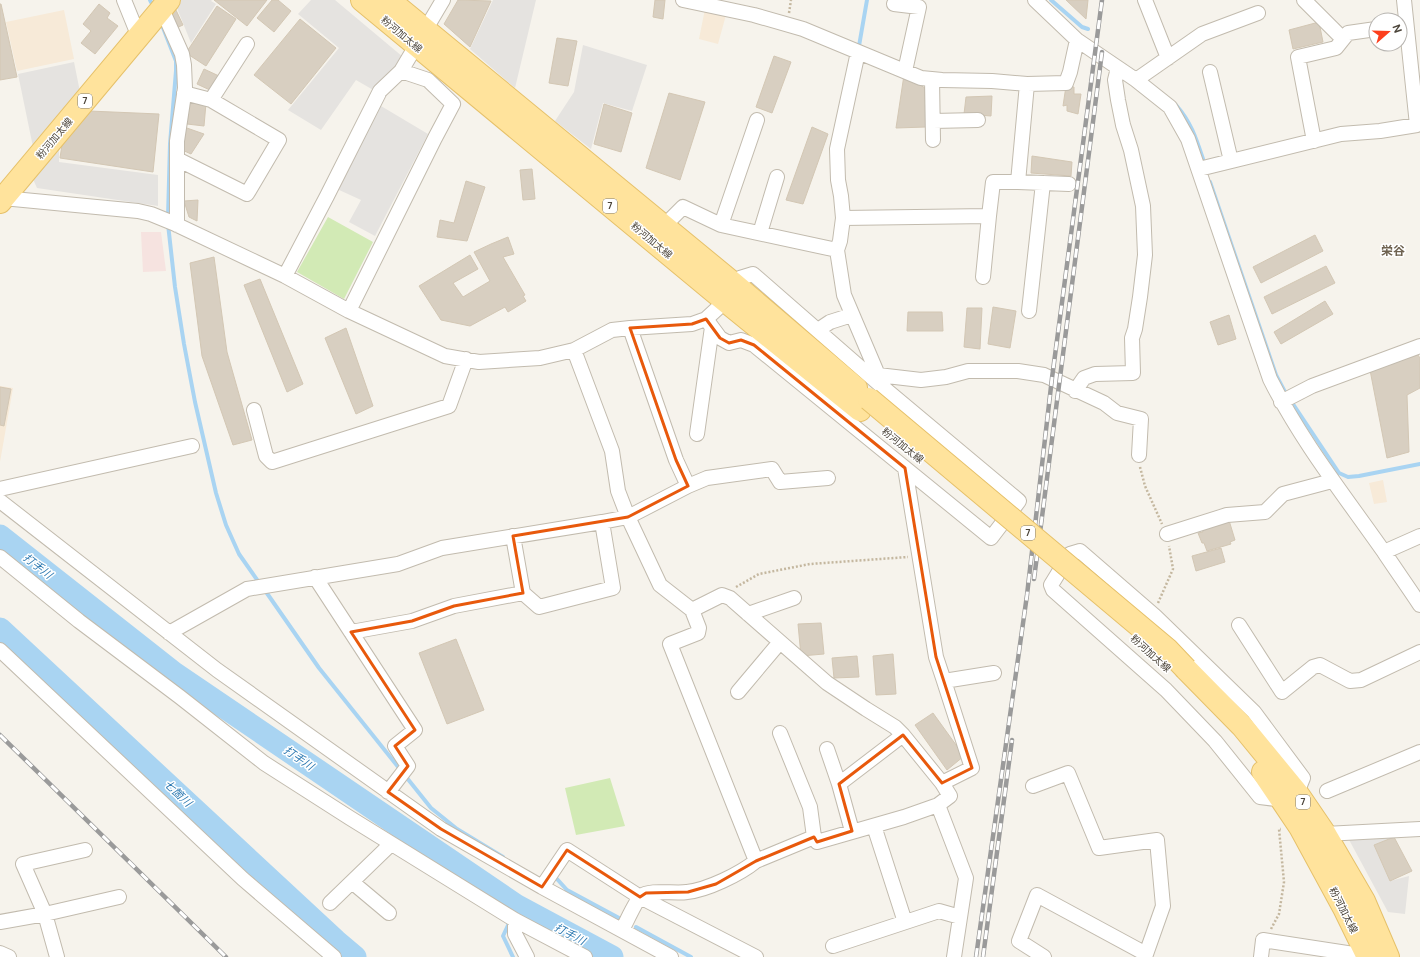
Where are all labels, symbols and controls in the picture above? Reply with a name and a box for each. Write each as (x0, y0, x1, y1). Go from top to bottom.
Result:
north arrow (1368, 12, 1408, 52)
street label: 粉河加太線 (378, 13, 425, 55)
text: N (1389, 22, 1405, 35)
road number: 7 (78, 94, 92, 108)
street label: 粉河加太線 (33, 115, 75, 162)
road number: 7 (603, 199, 617, 213)
street label: 粉河加太線 (628, 219, 675, 261)
district label: 栄谷 (1381, 243, 1405, 259)
street label: 粉河加太線 (879, 425, 926, 466)
road number: 7 (1021, 526, 1035, 540)
water label: 打手川 (21, 550, 56, 582)
street label: 粉河加太線 (1128, 632, 1174, 675)
water label: 打手川 (281, 743, 317, 774)
water label: 七箇川 (161, 777, 196, 810)
road number: 7 (1296, 795, 1310, 809)
street label: 粉河加太線 (1326, 885, 1361, 935)
water label: 打手川 (552, 920, 589, 948)

